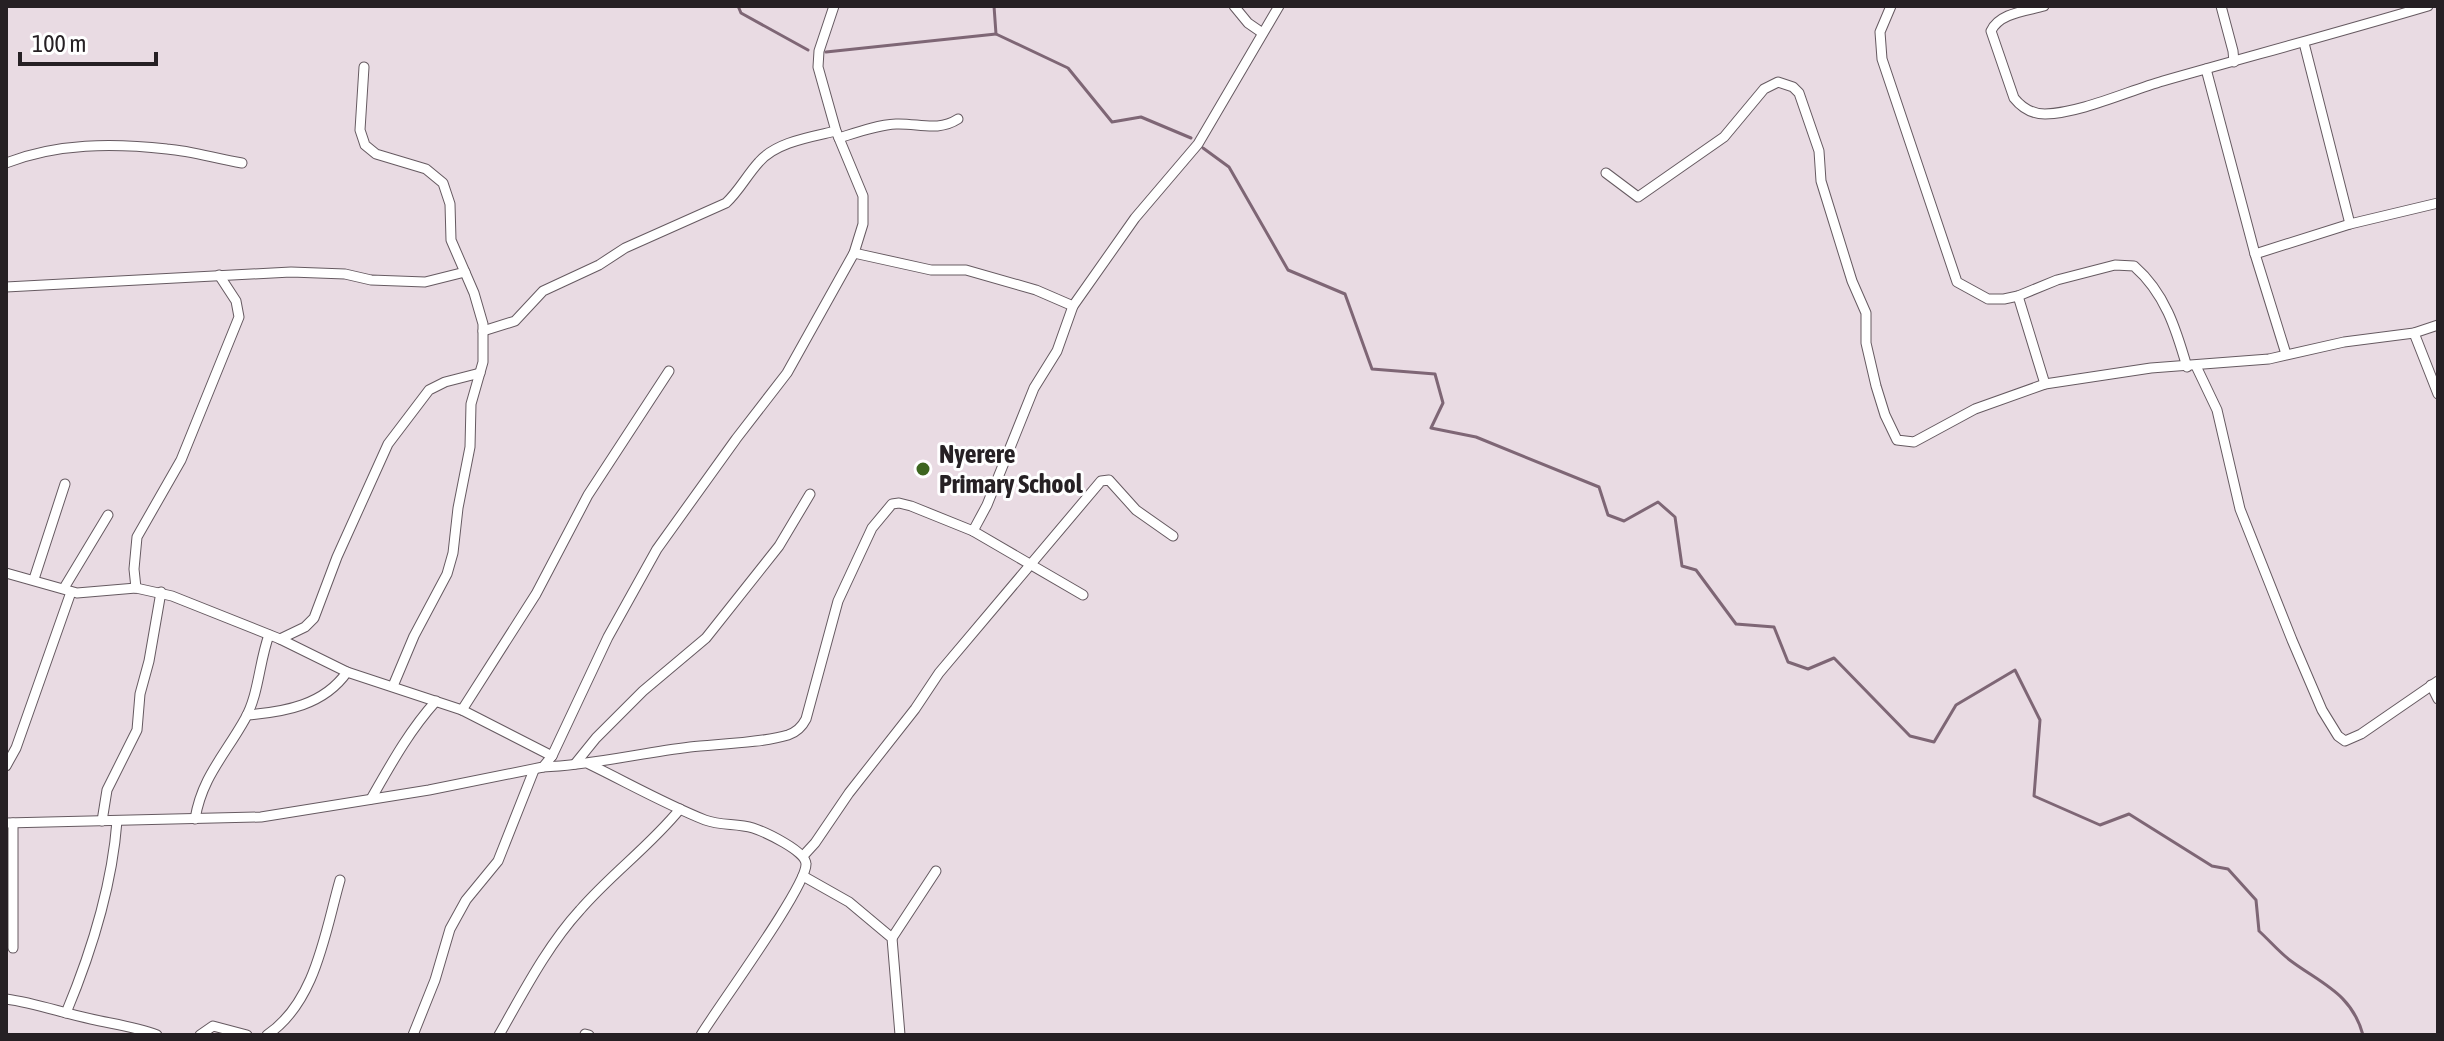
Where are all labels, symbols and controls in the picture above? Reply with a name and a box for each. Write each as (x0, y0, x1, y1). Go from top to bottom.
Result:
scale bar (20, 16, 156, 66)
text: 100 m (32, 30, 86, 57)
place label: Nyerere Primary School (939, 439, 1084, 499)
marker: Nyerere Primary School (914, 460, 932, 478)

